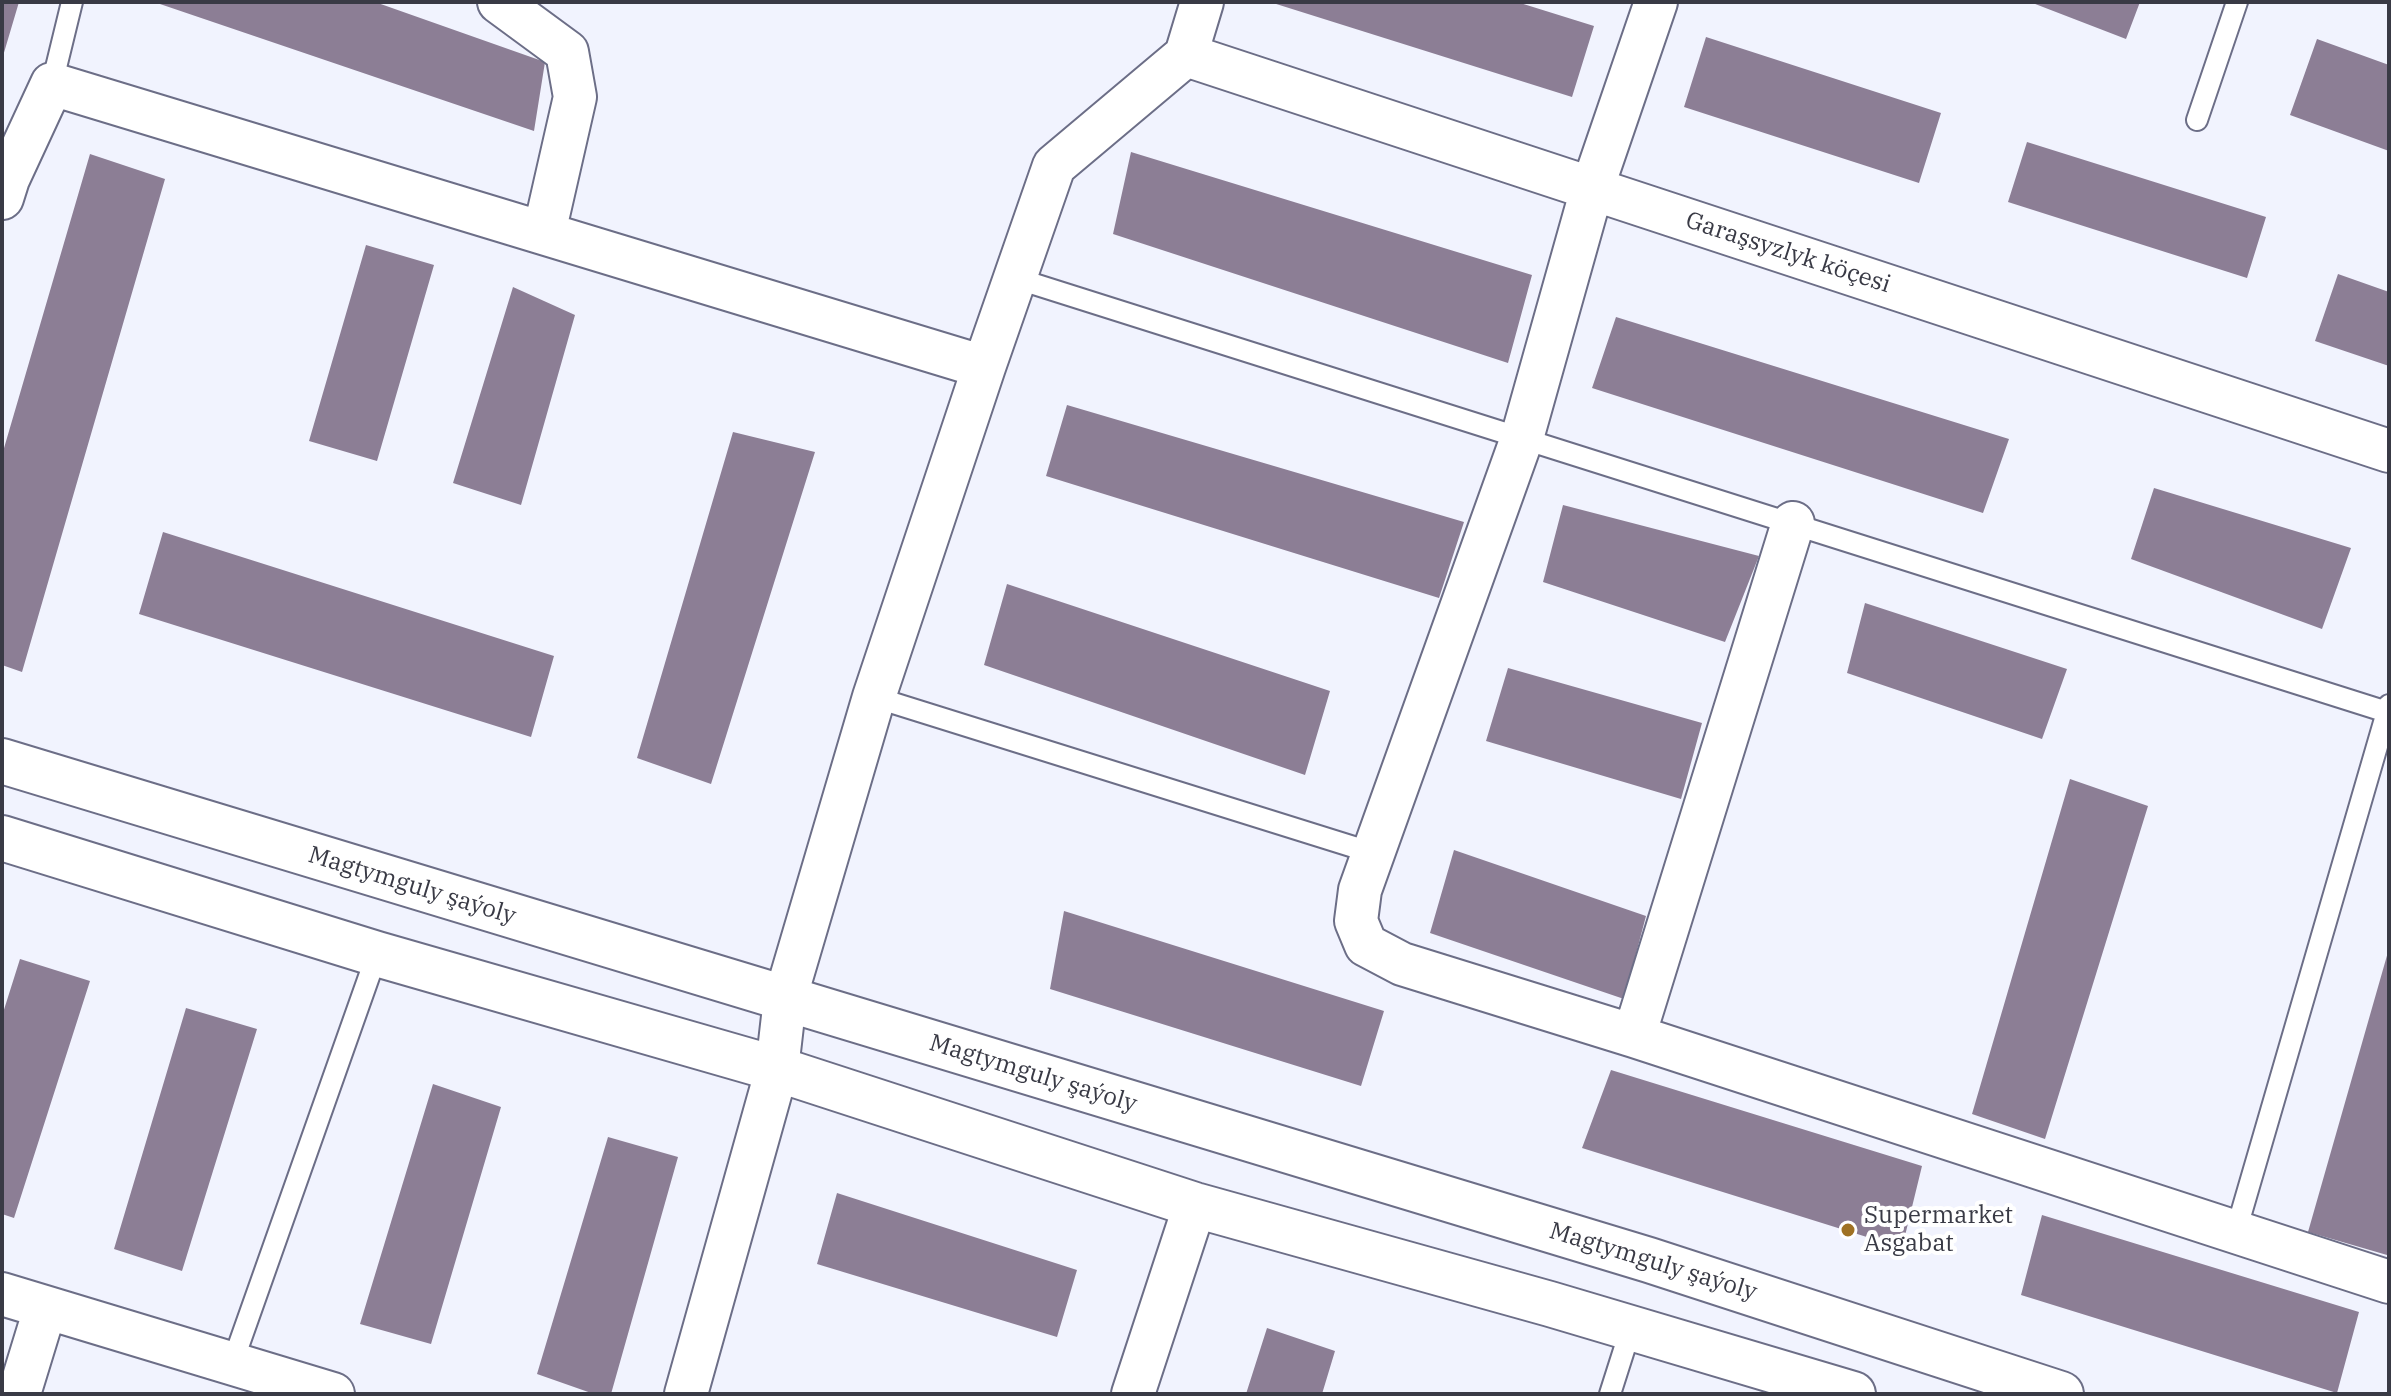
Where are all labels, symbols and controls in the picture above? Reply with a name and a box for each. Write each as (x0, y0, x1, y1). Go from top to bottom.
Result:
street label: Garaşsyzlyk köçesi (1682, 206, 1894, 300)
street label: Magtymguly şaýoly (305, 841, 519, 931)
street label: Magtymguly şaýoly (926, 1029, 1140, 1119)
place label: Supermarket Asgabat (1864, 1202, 2013, 1258)
street label: Magtymguly şaýoly (1546, 1217, 1760, 1307)
marker: Supermarket Asgabat (1839, 1221, 1857, 1239)

